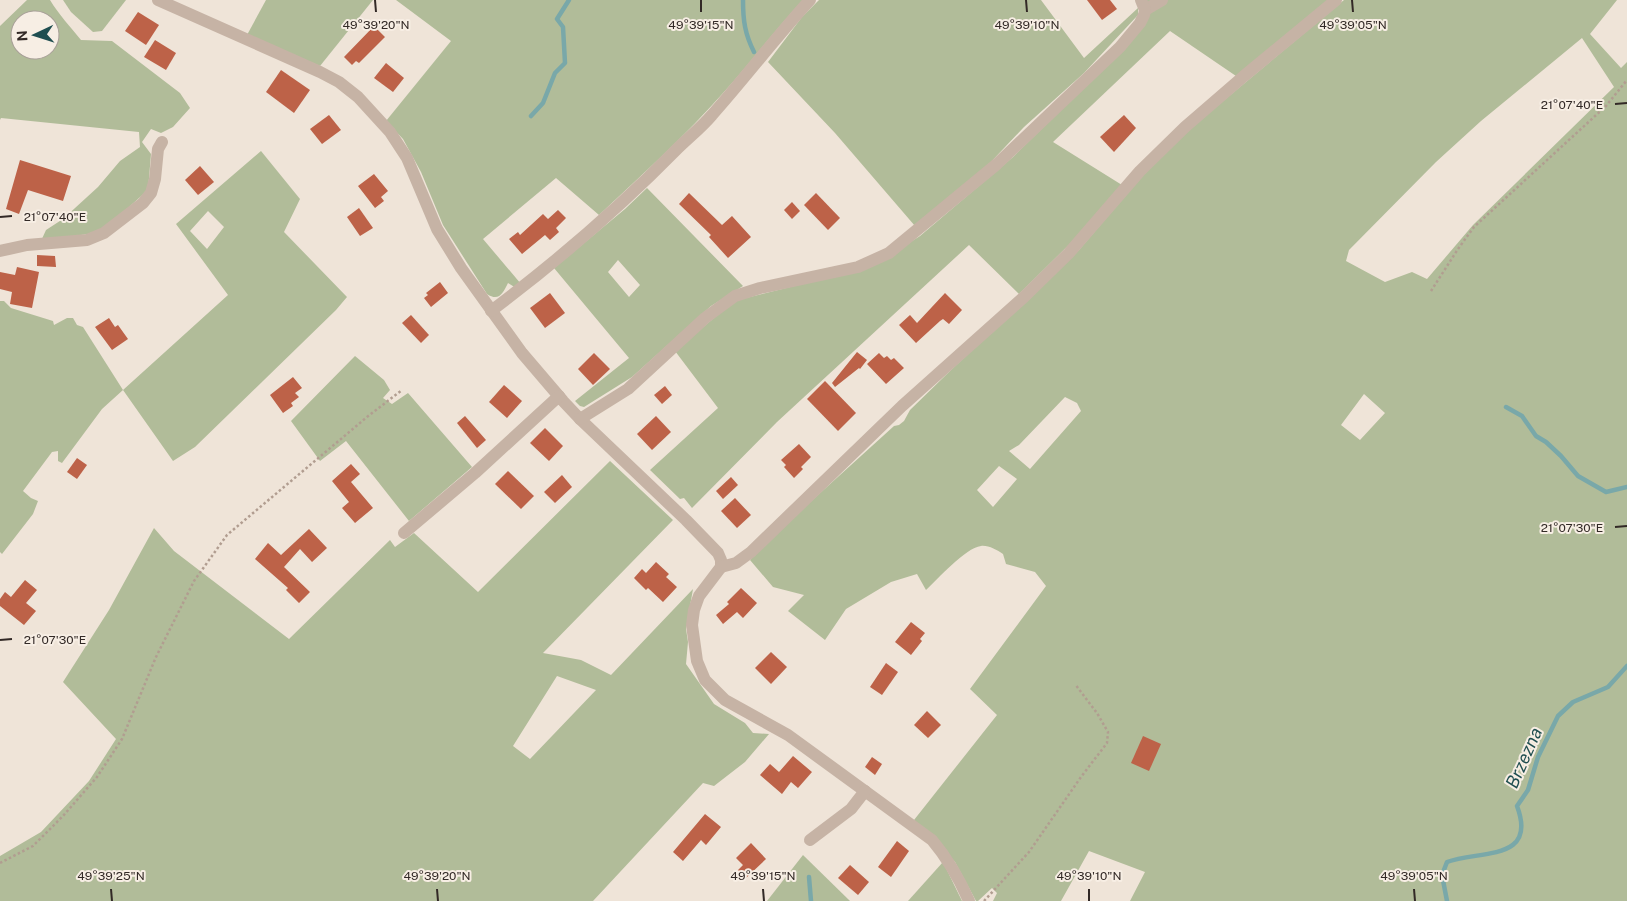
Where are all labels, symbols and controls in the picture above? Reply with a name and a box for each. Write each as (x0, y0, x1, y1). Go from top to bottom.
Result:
north arrow (10, 10, 60, 60)
text: 49°39'20"N (342, 18, 410, 32)
text: 49°39'15"N (668, 18, 734, 32)
text: 49°39'10"N (995, 18, 1059, 32)
text: 49°39'05"N (1319, 18, 1387, 32)
text: N (14, 30, 30, 42)
text: 21°07'40"E (1541, 98, 1603, 112)
text: 21°07'40"E (24, 210, 86, 224)
text: 21°07'30"E (1541, 521, 1603, 535)
text: 21°07'30"E (24, 633, 86, 647)
water label: Brzezna (1501, 724, 1546, 791)
text: 49°39'25"N (77, 869, 145, 883)
text: 49°39'20"N (403, 869, 471, 883)
text: 49°39'15"N (730, 869, 796, 883)
text: 49°39'10"N (1057, 869, 1121, 883)
text: 49°39'05"N (1380, 869, 1448, 883)

